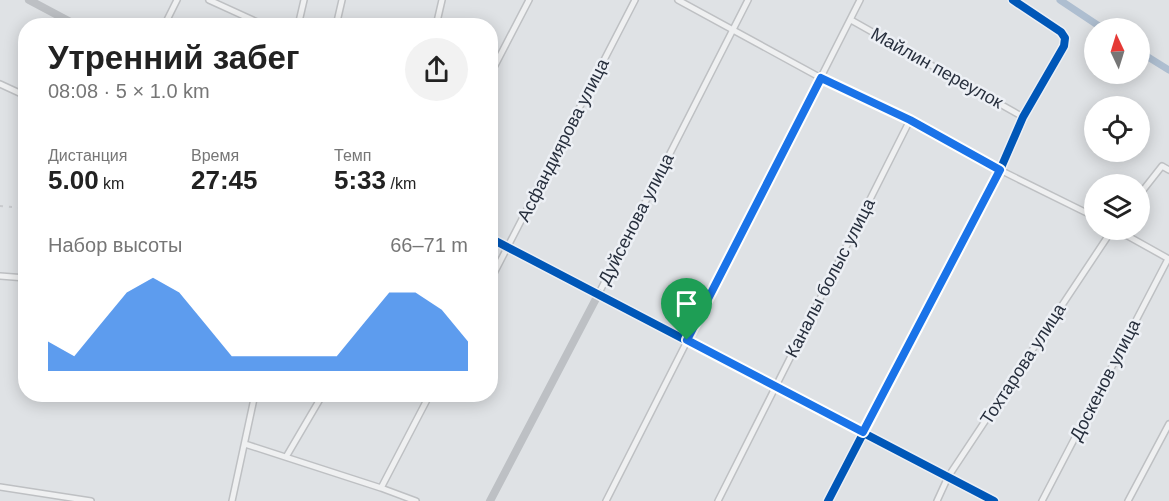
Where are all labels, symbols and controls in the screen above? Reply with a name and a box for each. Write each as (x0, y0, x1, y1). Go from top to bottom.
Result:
north arrow (1084, 18, 1150, 84)
map controls (1084, 18, 1150, 240)
street label: Майлин переулок (868, 23, 1006, 113)
button: share (405, 38, 468, 101)
text: Утренний забег (48, 39, 300, 76)
street label: Асфандиярова улица (513, 54, 613, 225)
text: 08:08 · 5 × 1.0 km (48, 80, 210, 102)
button: locate (1084, 96, 1150, 162)
text: Дистанция (48, 147, 127, 164)
text: Время (191, 147, 239, 164)
text: Темп (334, 147, 371, 164)
street label: Дуйсенова улица (594, 149, 678, 288)
text: 5.00 (48, 165, 99, 195)
text: 27:45 (191, 165, 258, 195)
text: 5:33 (334, 165, 386, 195)
button: layers (1084, 174, 1150, 240)
text: km (99, 175, 124, 192)
text: /km (386, 175, 416, 192)
street label: Каналы болыс улица (781, 194, 879, 361)
text: Набор высоты (48, 234, 182, 256)
text: 66–71 m (390, 234, 468, 256)
pin (661, 278, 712, 340)
icon: arrive (670, 287, 703, 320)
street label: Тохтарова улица (976, 299, 1070, 428)
street label: Доскенов улица (1066, 315, 1145, 444)

